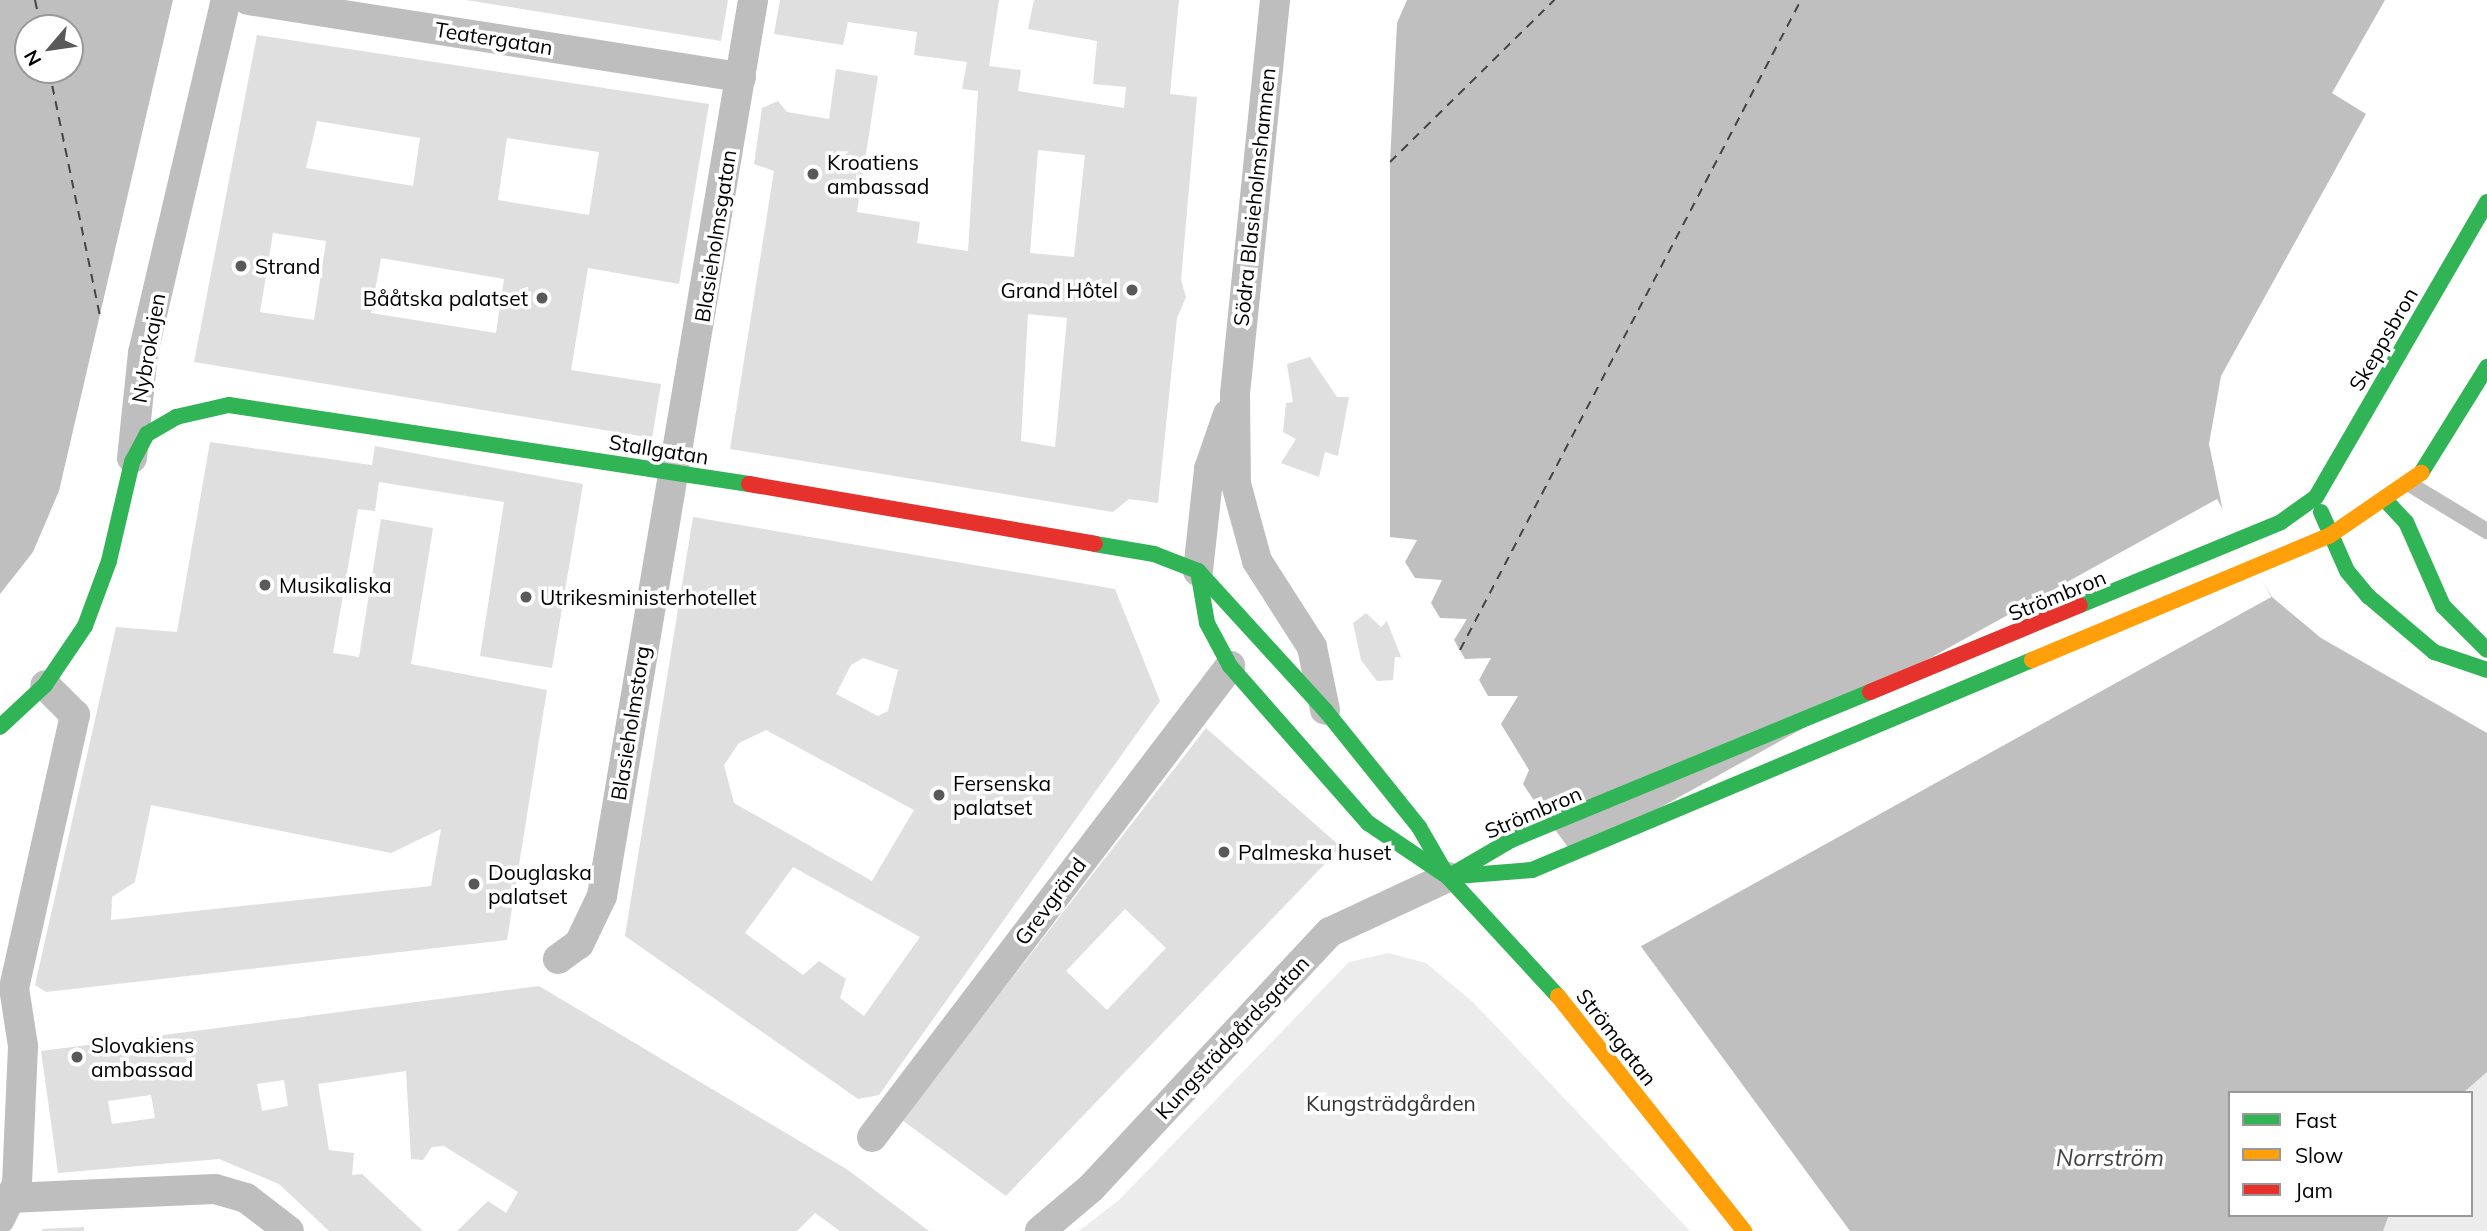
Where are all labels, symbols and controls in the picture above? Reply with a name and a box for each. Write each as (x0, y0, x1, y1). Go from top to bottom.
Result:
north arrow (14, 14, 84, 84)
street label: Teatergatan (433, 16, 555, 60)
text: N (18, 46, 46, 70)
street label: Södra Blasieholmshamnen (1228, 67, 1280, 327)
street label: Blasieholmsgatan (689, 148, 741, 324)
place label: Kroatiens ambassad (827, 149, 929, 199)
marker: Kroatiens ambassad (805, 166, 821, 182)
place label: Strand (255, 253, 320, 279)
marker: Strand (233, 258, 249, 274)
place label: Grand Hôtel (1001, 277, 1118, 303)
marker: Grand Hôtel (1124, 282, 1140, 298)
street label: Skeppsbron (2343, 283, 2423, 395)
place label: Bååtska palatset (363, 285, 528, 311)
marker: Bååtska palatset (534, 290, 550, 306)
street label: Nybrokajen (126, 291, 170, 405)
street label: Stallgatan (607, 429, 711, 469)
street label: Strömbron (2005, 564, 2109, 626)
place label: Musikaliska (279, 572, 392, 598)
marker: Musikaliska (257, 577, 273, 593)
place label: Utrikesministerhotellet (540, 584, 757, 610)
marker: Utrikesministerhotellet (518, 589, 534, 605)
street label: Blasieholmstorg (605, 644, 655, 802)
place label: Fersenska palatset (953, 770, 1051, 820)
street label: Strömbron (1481, 780, 1585, 844)
marker: Fersenska palatset (931, 787, 947, 803)
place label: Palmeska huset (1238, 839, 1391, 865)
marker: Palmeska huset (1216, 844, 1232, 860)
street label: Grevgränd (1009, 852, 1091, 950)
place label: Douglaska palatset (488, 859, 592, 909)
marker: Douglaska palatset (466, 876, 482, 892)
street label: Kungsträdgårdsgatan (1150, 950, 1314, 1124)
street label: Strömgatan (1571, 984, 1663, 1090)
place label: Slovakiens ambassad (91, 1032, 194, 1082)
marker: Slovakiens ambassad (69, 1049, 85, 1065)
park label: Kungsträdgården (1306, 1090, 1476, 1116)
legend (2228, 1091, 2473, 1217)
text: Fast (2295, 1107, 2337, 1133)
text: Slow (2295, 1142, 2343, 1168)
water label: Norrström (2056, 1144, 2164, 1172)
text: Jam (2295, 1177, 2333, 1203)

